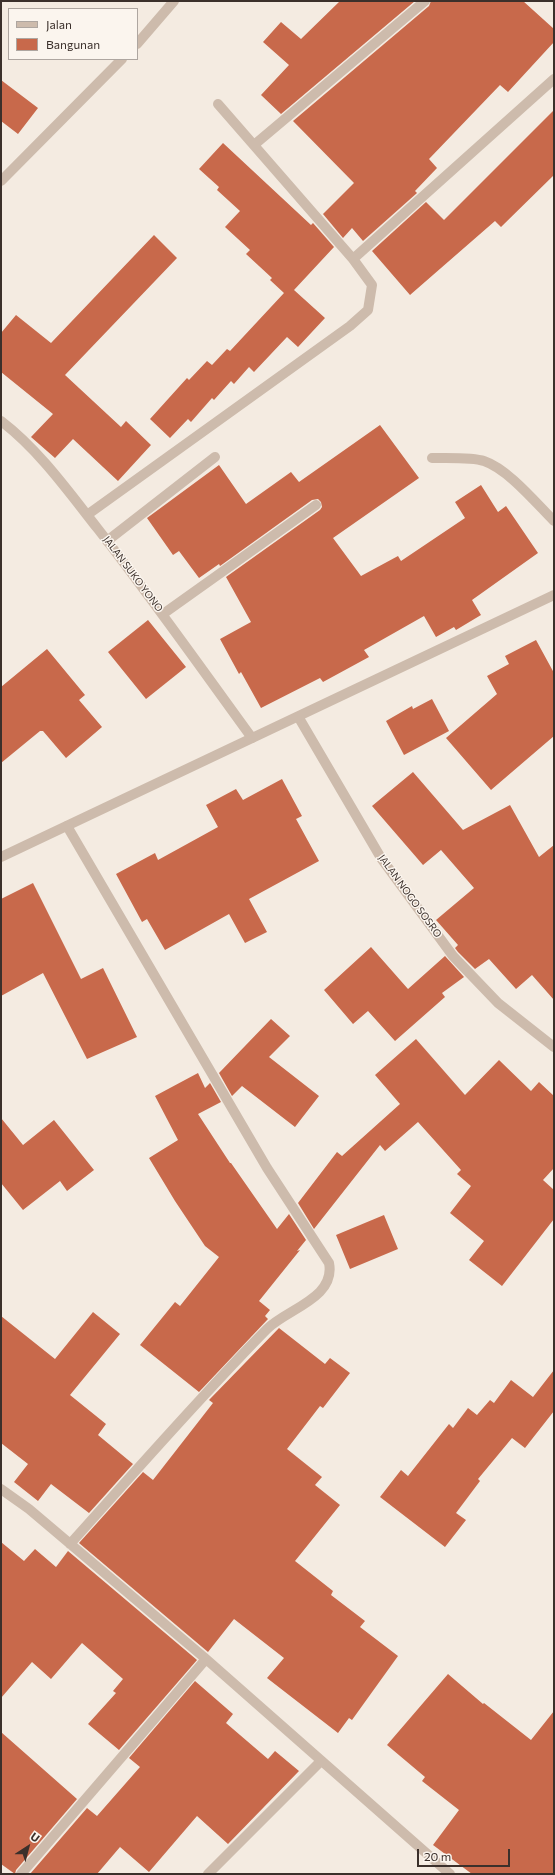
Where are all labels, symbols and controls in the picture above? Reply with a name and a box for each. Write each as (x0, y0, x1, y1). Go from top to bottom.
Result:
legend (8, 8, 138, 60)
text: Jalan (46, 17, 72, 31)
text: Bangunan (46, 37, 100, 51)
street label: JALAN SUKO YONO (101, 534, 165, 614)
street label: JALAN NOGO SOSRO (376, 852, 444, 940)
north arrow (8, 1827, 48, 1867)
text: U (28, 1829, 42, 1844)
scale bar (419, 1841, 512, 1867)
text: 20 m (424, 1849, 451, 1863)

